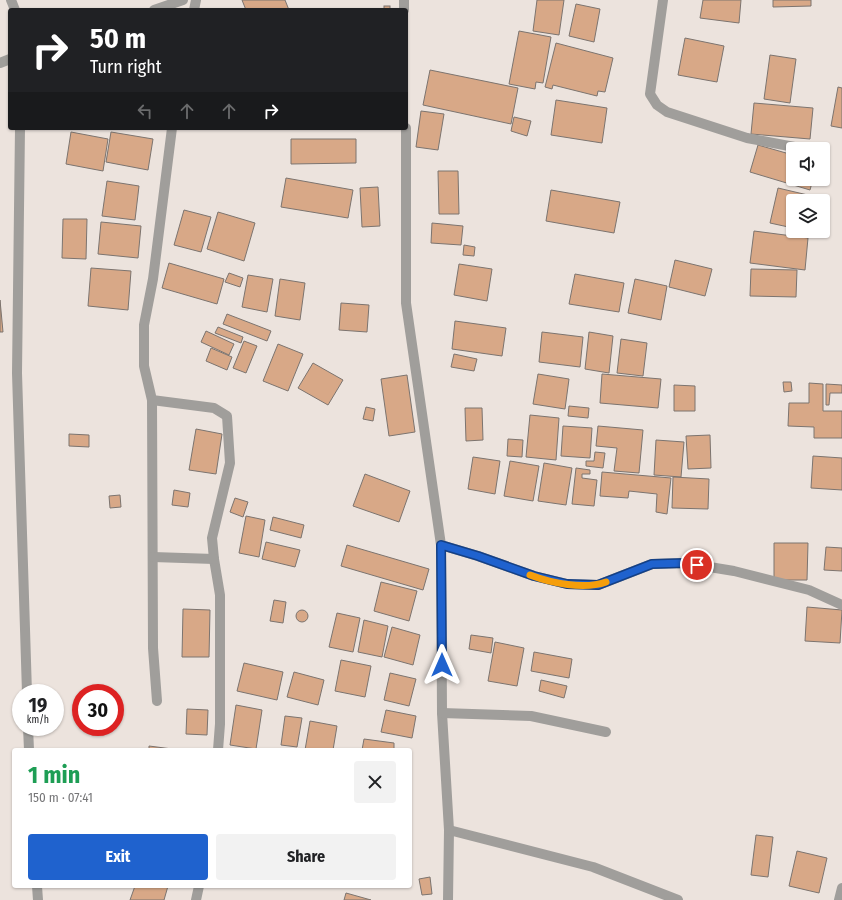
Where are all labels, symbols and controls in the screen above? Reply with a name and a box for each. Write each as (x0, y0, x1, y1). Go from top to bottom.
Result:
text: 50 m (90, 22, 146, 55)
icon: right (24, 24, 76, 76)
text: Turn right (90, 56, 162, 78)
icon: left (134, 100, 156, 122)
icon: ahead (176, 100, 198, 122)
icon: ahead (218, 100, 240, 122)
icon: right (260, 100, 282, 122)
map controls (786, 142, 830, 238)
button: sound (786, 142, 830, 186)
button: layers (786, 194, 830, 238)
pin (680, 548, 714, 582)
icon: arrive (686, 554, 708, 576)
position arrow (421, 644, 463, 686)
speed limit sign: 30 (72, 684, 124, 736)
text: 19 (29, 693, 47, 717)
text: km/h (27, 714, 49, 726)
text: 1 min (28, 761, 80, 789)
button: close (354, 761, 396, 803)
text: 150 m · 07:41 (28, 790, 93, 805)
button: Exit (28, 834, 208, 880)
button: Share (216, 834, 396, 880)

